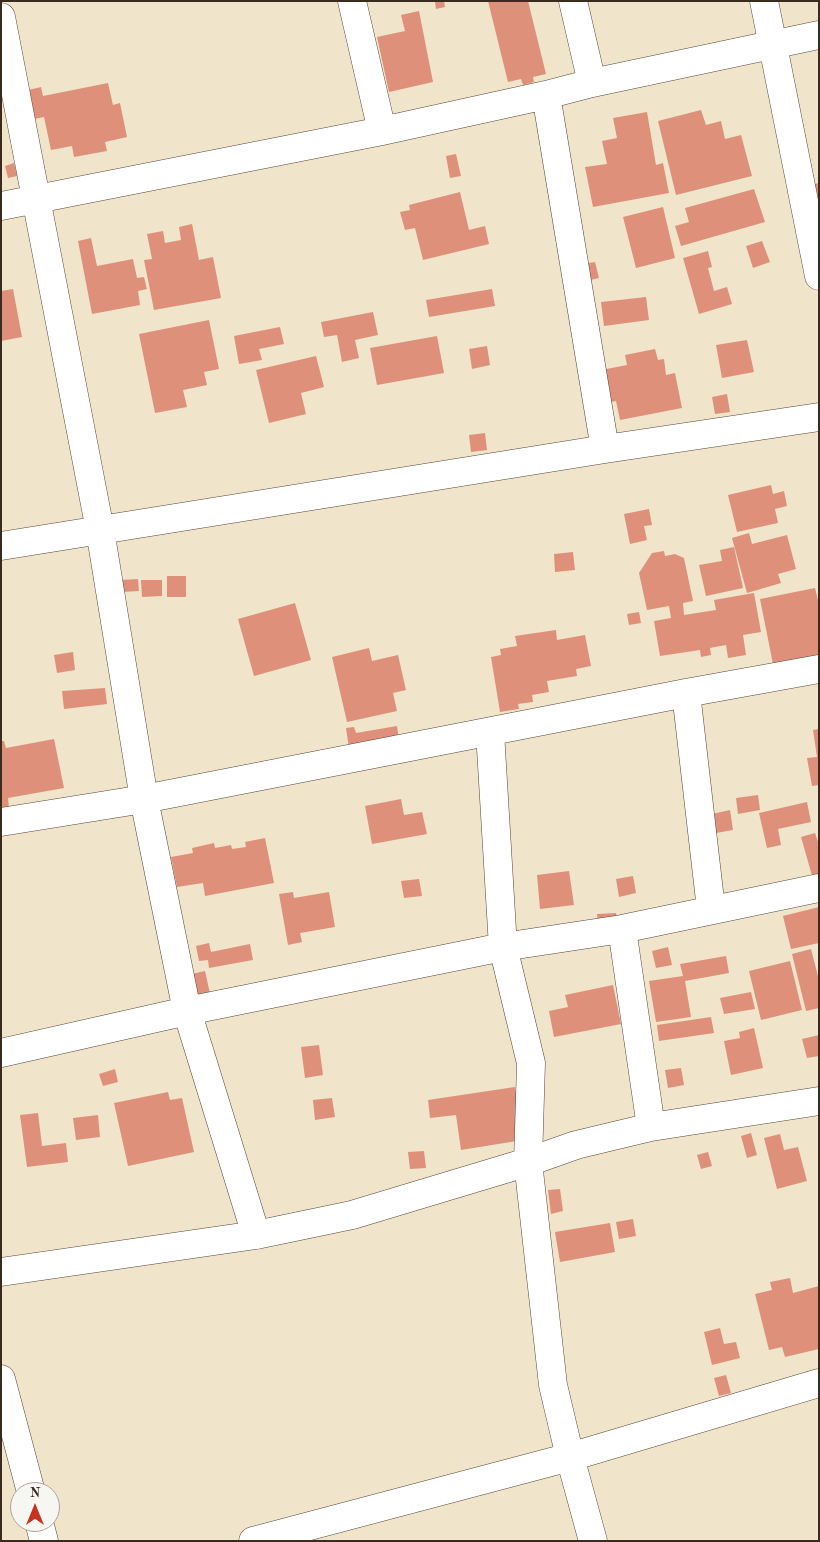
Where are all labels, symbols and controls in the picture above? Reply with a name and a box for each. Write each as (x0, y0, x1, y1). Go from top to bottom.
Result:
north arrow (10, 1482, 60, 1532)
text: N (30, 1486, 40, 1500)

